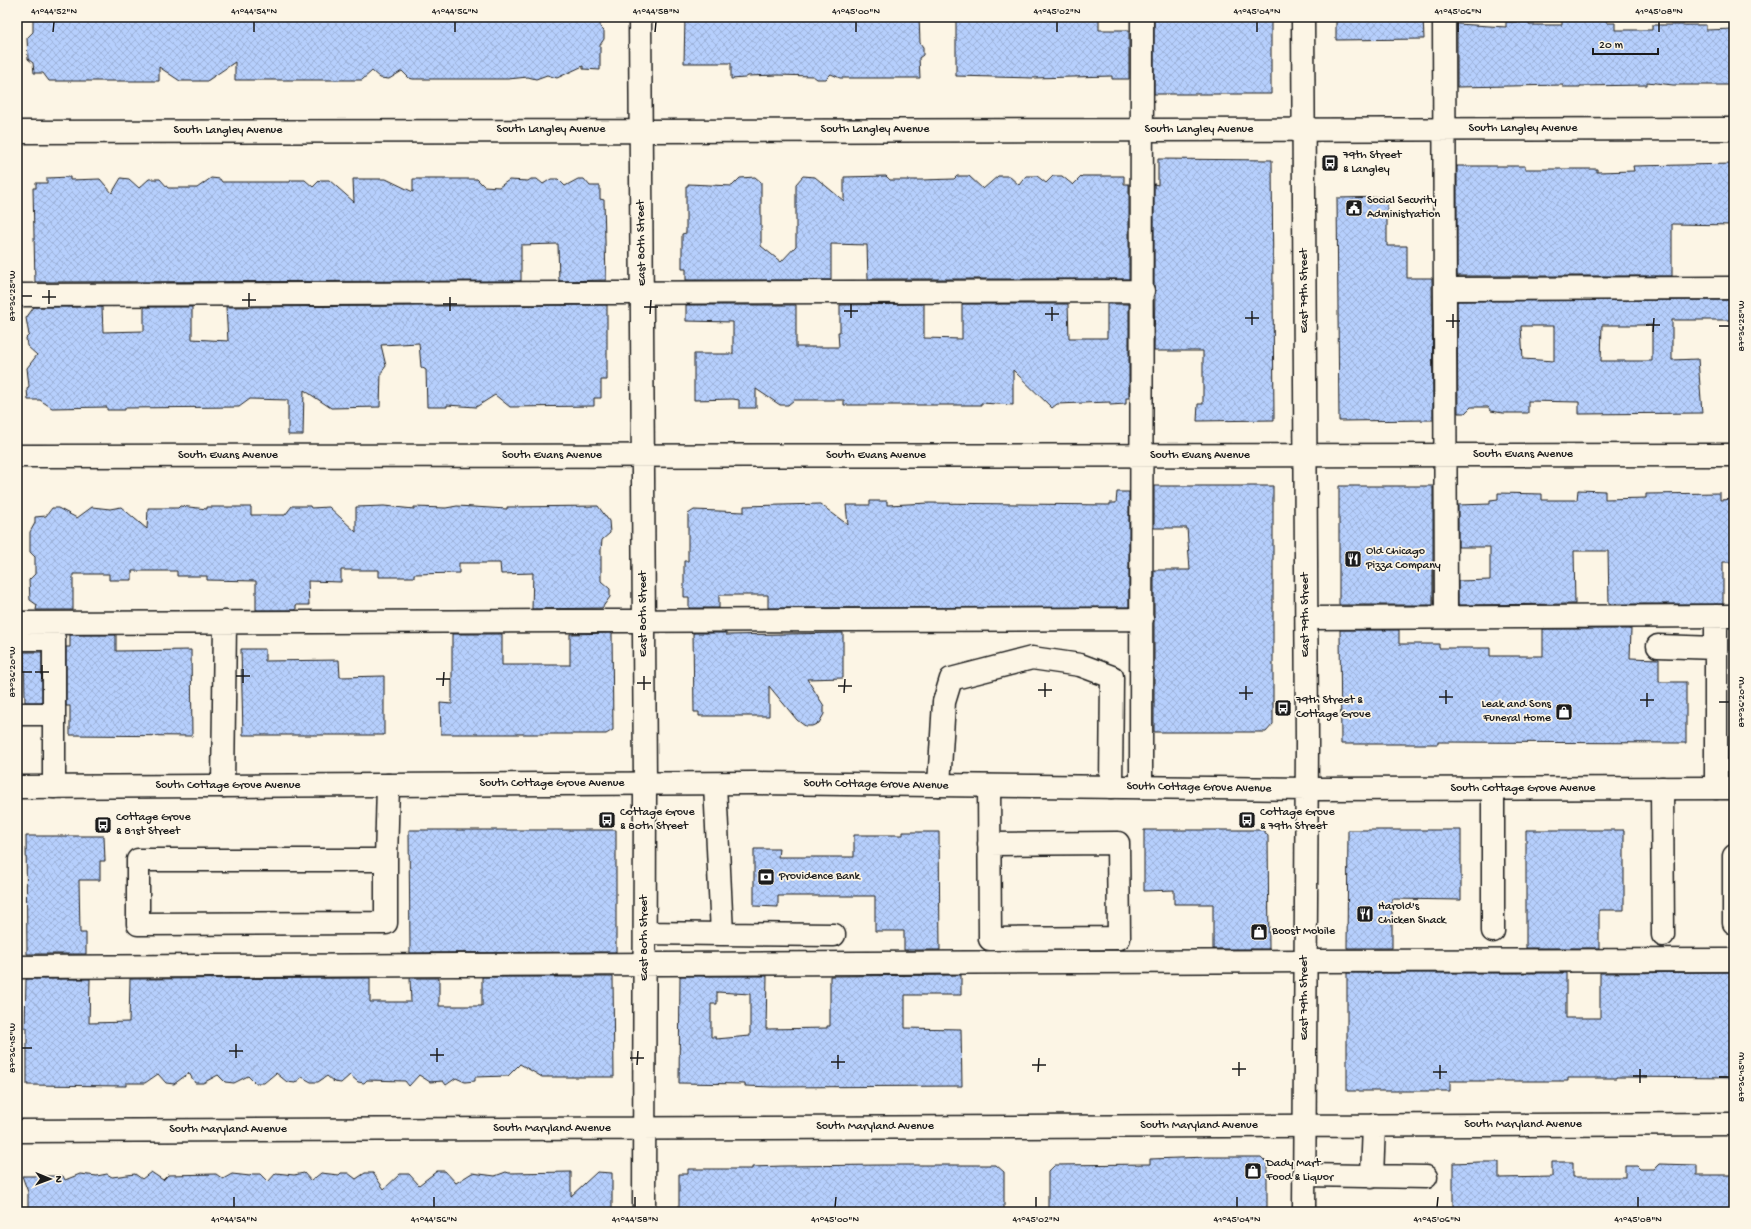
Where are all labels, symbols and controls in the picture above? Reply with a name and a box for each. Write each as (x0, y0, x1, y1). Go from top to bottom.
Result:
text: 41°44'52"N (31, 6, 78, 18)
text: 41°44'54"N (231, 6, 277, 18)
text: 41°44'56"N (432, 6, 479, 18)
text: 41°44'58"N (633, 6, 680, 18)
text: 41°45'00"N (832, 6, 880, 18)
text: 41°45'02"N (1033, 6, 1081, 18)
text: 41°45'04"N (1234, 6, 1281, 18)
text: 41°45'06"N (1434, 6, 1482, 18)
text: 41°45'08"N (1635, 6, 1683, 18)
scale bar (1593, 30, 1658, 56)
text: 20 m (1599, 39, 1624, 53)
street label: South Langley Avenue (1469, 122, 1578, 136)
street label: South Langley Avenue (497, 123, 606, 137)
street label: South Langley Avenue (821, 123, 930, 137)
street label: South Langley Avenue (1145, 123, 1254, 137)
street label: South Langley Avenue (174, 124, 283, 138)
place label: 79th Street & Langley (1342, 149, 1403, 177)
bus stop icon: 79th Street & Langley (1320, 153, 1340, 173)
place label: Social Security Administration (1367, 194, 1440, 222)
public building icon: Social Security Administration (1344, 198, 1364, 218)
street label: East 80th Street (634, 199, 650, 286)
street label: East 79th Street (1298, 248, 1312, 333)
text: 87°36'25"W (7, 270, 19, 321)
text: 87°36'25"W (1736, 300, 1748, 351)
street label: South Evans Avenue (1473, 448, 1574, 462)
street label: South Evans Avenue (178, 449, 279, 463)
street label: South Evans Avenue (502, 449, 603, 463)
street label: South Evans Avenue (826, 449, 927, 463)
street label: South Evans Avenue (1150, 449, 1251, 463)
place label: Old Chicago Pizza Company (1365, 545, 1441, 573)
restaurant icon: Old Chicago Pizza Company (1343, 549, 1363, 569)
street label: East 80th Street (637, 570, 651, 657)
street label: East 79th Street (1299, 572, 1313, 657)
text: 87°36'20"W (7, 646, 19, 698)
text: 87°36'20"W (1736, 676, 1748, 728)
place label: 79th Street & Cottage Grove (1295, 694, 1371, 722)
bus stop icon: 79th Street & Cottage Grove (1273, 698, 1293, 718)
place label: Leak and Sons Funeral Home (1481, 698, 1552, 726)
shop icon: Leak and Sons Funeral Home (1554, 702, 1574, 722)
street label: South Cottage Grove Avenue (479, 777, 625, 791)
street label: South Cottage Grove Avenue (803, 777, 949, 793)
street label: South Cottage Grove Avenue (155, 779, 301, 793)
street label: South Cottage Grove Avenue (1126, 780, 1272, 796)
street label: South Cottage Grove Avenue (1450, 782, 1596, 796)
place label: Cottage Grove & 80th Street (620, 806, 695, 834)
place label: Cottage Grove & 79th Street (1260, 806, 1335, 834)
bus stop icon: Cottage Grove & 80th Street (597, 810, 617, 830)
bus stop icon: Cottage Grove & 79th Street (1237, 810, 1257, 830)
place label: Cottage Grove & 81st Street (116, 811, 191, 839)
bus stop icon: Cottage Grove & 81st Street (93, 815, 113, 835)
bank icon: Providence Bank (756, 867, 776, 887)
place label: Providence Bank (778, 870, 862, 884)
street label: East 80th Street (638, 894, 652, 981)
place label: Harold's Chicken Shack (1378, 900, 1447, 928)
restaurant icon: Harold's Chicken Shack (1355, 904, 1375, 924)
shop icon: Boost Mobile (1249, 922, 1269, 942)
place label: Boost Mobile (1271, 925, 1336, 939)
street label: East 79th Street (1298, 955, 1312, 1040)
text: 87°36'15"W (7, 1023, 19, 1073)
text: 87°36'15"W (1736, 1052, 1748, 1102)
street label: South Maryland Avenue (1464, 1118, 1583, 1132)
street label: South Maryland Avenue (1140, 1119, 1259, 1133)
street label: South Maryland Avenue (816, 1120, 935, 1134)
street label: South Maryland Avenue (493, 1122, 612, 1136)
street label: South Maryland Avenue (169, 1123, 288, 1137)
place label: Dady Mart Food & Liquor (1265, 1157, 1335, 1185)
north arrow (30, 1159, 70, 1199)
shop icon: Dady Mart Food & Liquor (1243, 1161, 1263, 1181)
text: N (52, 1175, 64, 1183)
text: 41°44'54"N (211, 1214, 257, 1226)
text: 41°44'56"N (411, 1214, 458, 1226)
text: 41°44'58"N (612, 1214, 659, 1226)
text: 41°45'00"N (811, 1214, 859, 1226)
text: 41°45'02"N (1012, 1214, 1060, 1226)
text: 41°45'04"N (1214, 1214, 1261, 1226)
text: 41°45'06"N (1413, 1214, 1461, 1226)
text: 41°45'08"N (1614, 1214, 1662, 1226)

